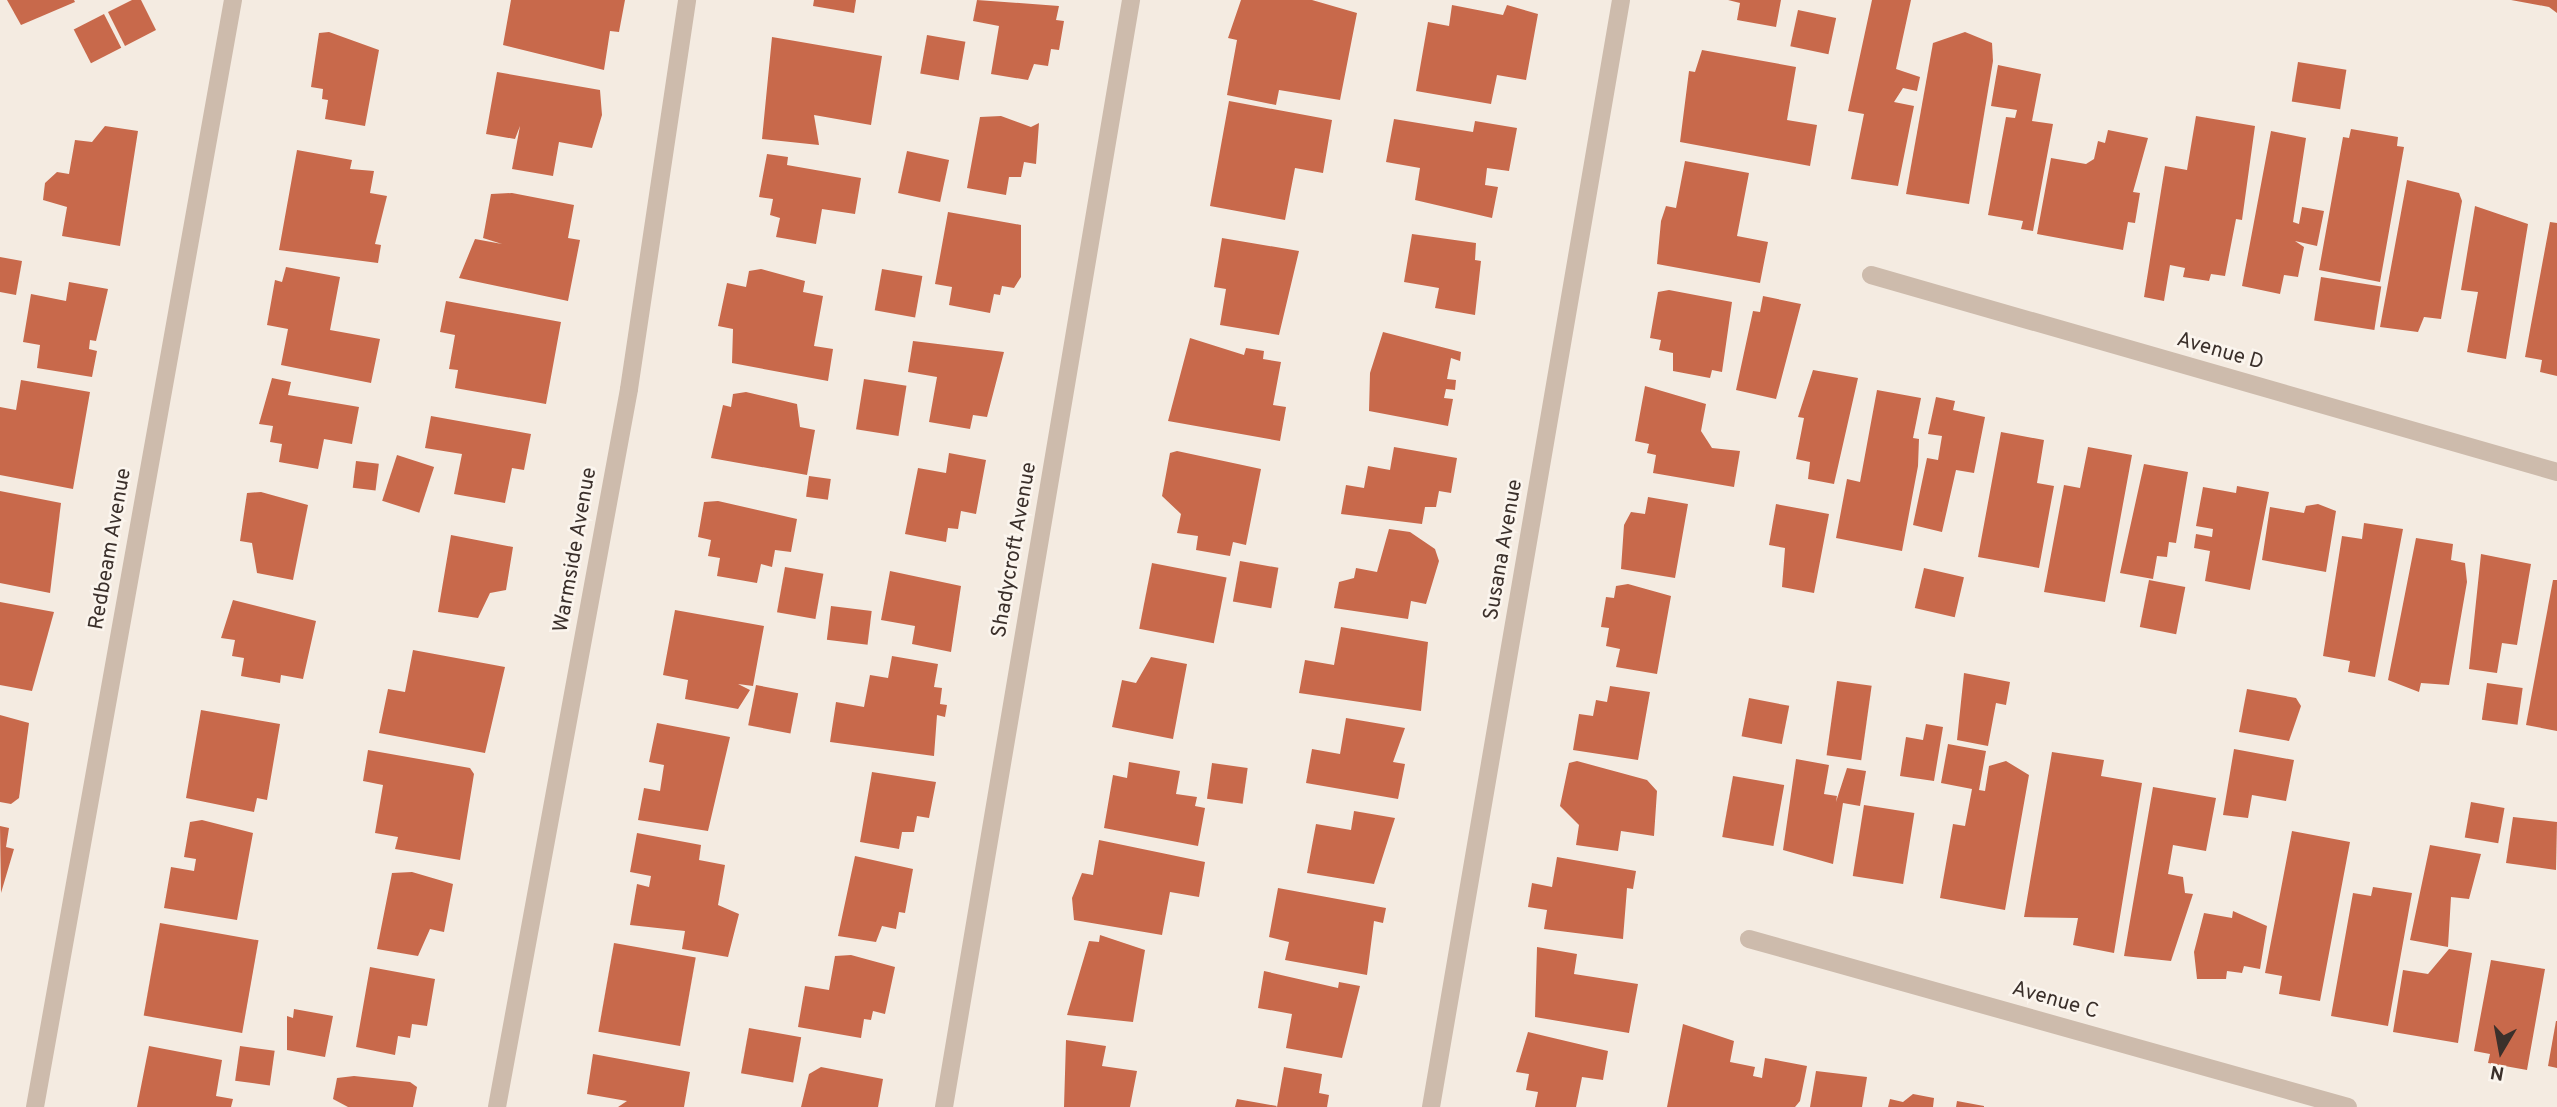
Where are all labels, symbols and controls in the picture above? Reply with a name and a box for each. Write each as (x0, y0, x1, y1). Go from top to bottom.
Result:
street label: Avenue D (2174, 328, 2266, 376)
street label: Shadycroft Avenue (987, 460, 1043, 640)
street label: Warmside Avenue (549, 465, 603, 635)
street label: Redbeam Avenue (84, 466, 138, 632)
street label: Susana Avenue (1479, 477, 1529, 623)
street label: Avenue C (2009, 977, 2101, 1025)
north arrow (2466, 1016, 2536, 1086)
text: N (2489, 1059, 2506, 1085)

